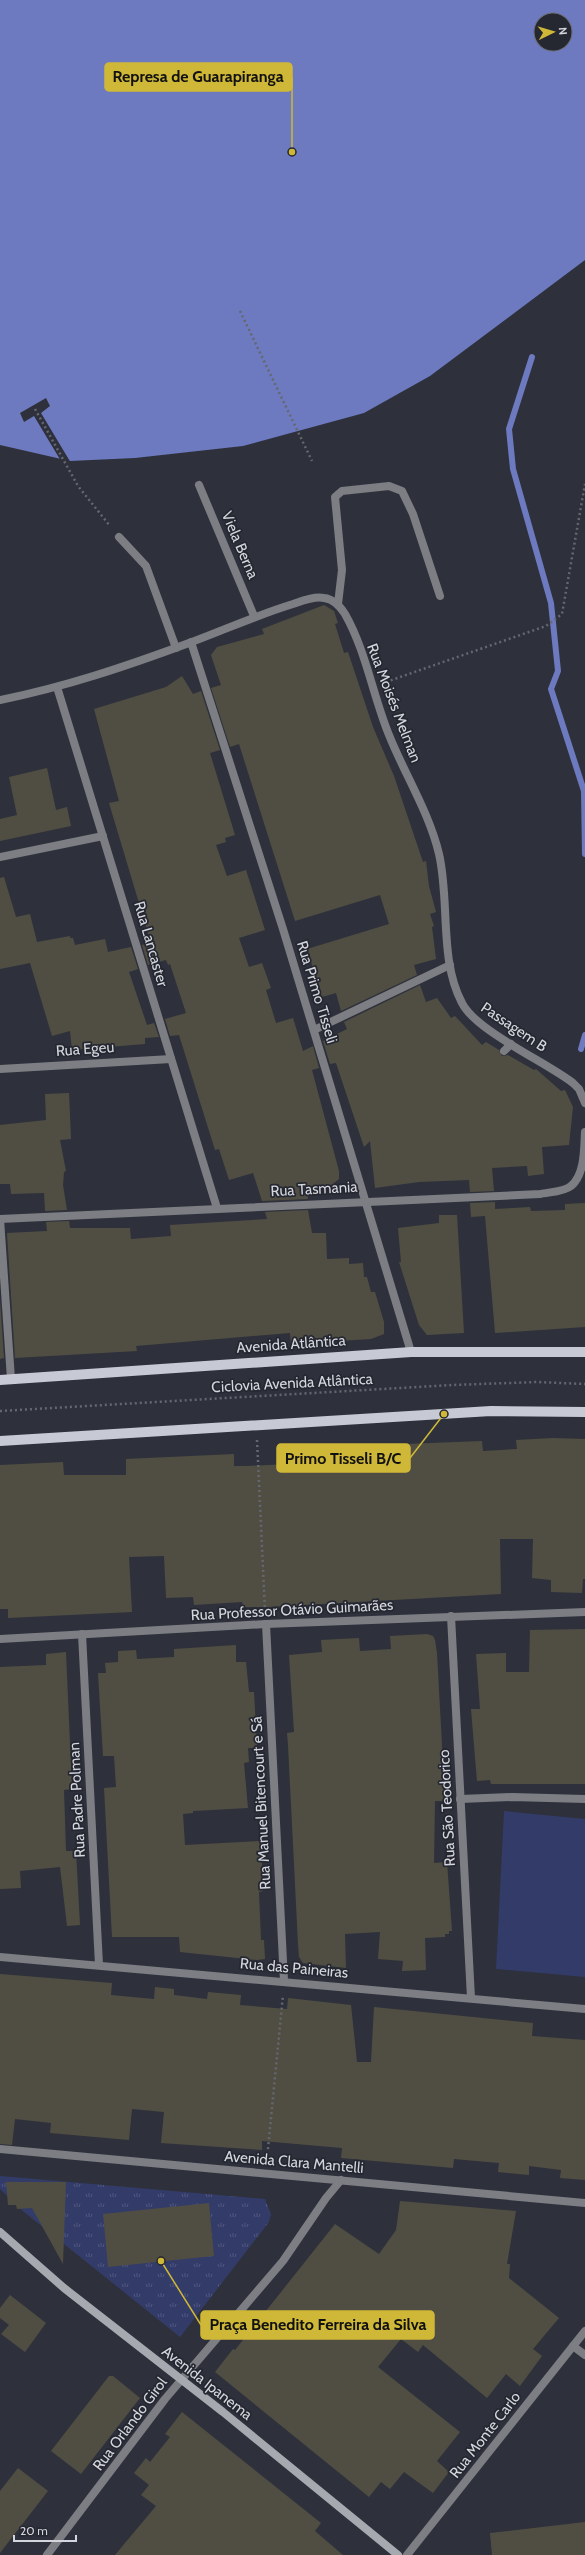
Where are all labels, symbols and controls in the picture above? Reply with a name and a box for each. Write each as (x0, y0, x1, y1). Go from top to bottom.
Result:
north arrow (533, 12, 573, 52)
text: N (556, 27, 570, 36)
callout: Represa de Guarapiranga (105, 63, 292, 91)
text: Represa de Guarapiranga (112, 67, 284, 86)
street label: Viela Berna (218, 508, 263, 582)
street label: Rua Moisés Melman (363, 641, 425, 765)
street label: Rua Lancaster (130, 899, 172, 989)
street label: Rua Primo Tisseli (293, 939, 341, 1045)
street label: Passagem B (478, 998, 550, 1056)
street label: Rua Egeu (55, 1038, 115, 1060)
street label: Rua Tasmania (270, 1178, 359, 1200)
street label: Avenida Atlântica (236, 1331, 347, 1357)
street label: Ciclovia Avenida Atlântica (211, 1370, 374, 1396)
callout: Primo Tisseli B/C (277, 1444, 410, 1472)
text: Primo Tisseli B/C (285, 1449, 401, 1468)
street label: Rua Professor Otávio Guimarães (190, 1596, 394, 1624)
street label: Rua Manuel Bitencourt e Sá (247, 1715, 275, 1890)
street label: Rua Padre Polman (65, 1742, 89, 1858)
street label: Rua São Teodorico (435, 1749, 459, 1867)
street label: Rua das Paineiras (239, 1954, 349, 1982)
street label: Avenida Clara Mantelli (224, 2147, 364, 2177)
callout: Praça Benedito Ferreira da Silva (201, 2311, 434, 2339)
text: Praça Benedito Ferreira da Silva (210, 2315, 426, 2334)
street label: Avenida Ipanema (158, 2342, 256, 2424)
street label: Rua Orlando Girol (89, 2373, 171, 2474)
street label: Rua Monte Carlo (446, 2388, 524, 2482)
scale bar (14, 2517, 76, 2543)
text: 20 m (20, 2523, 48, 2538)

